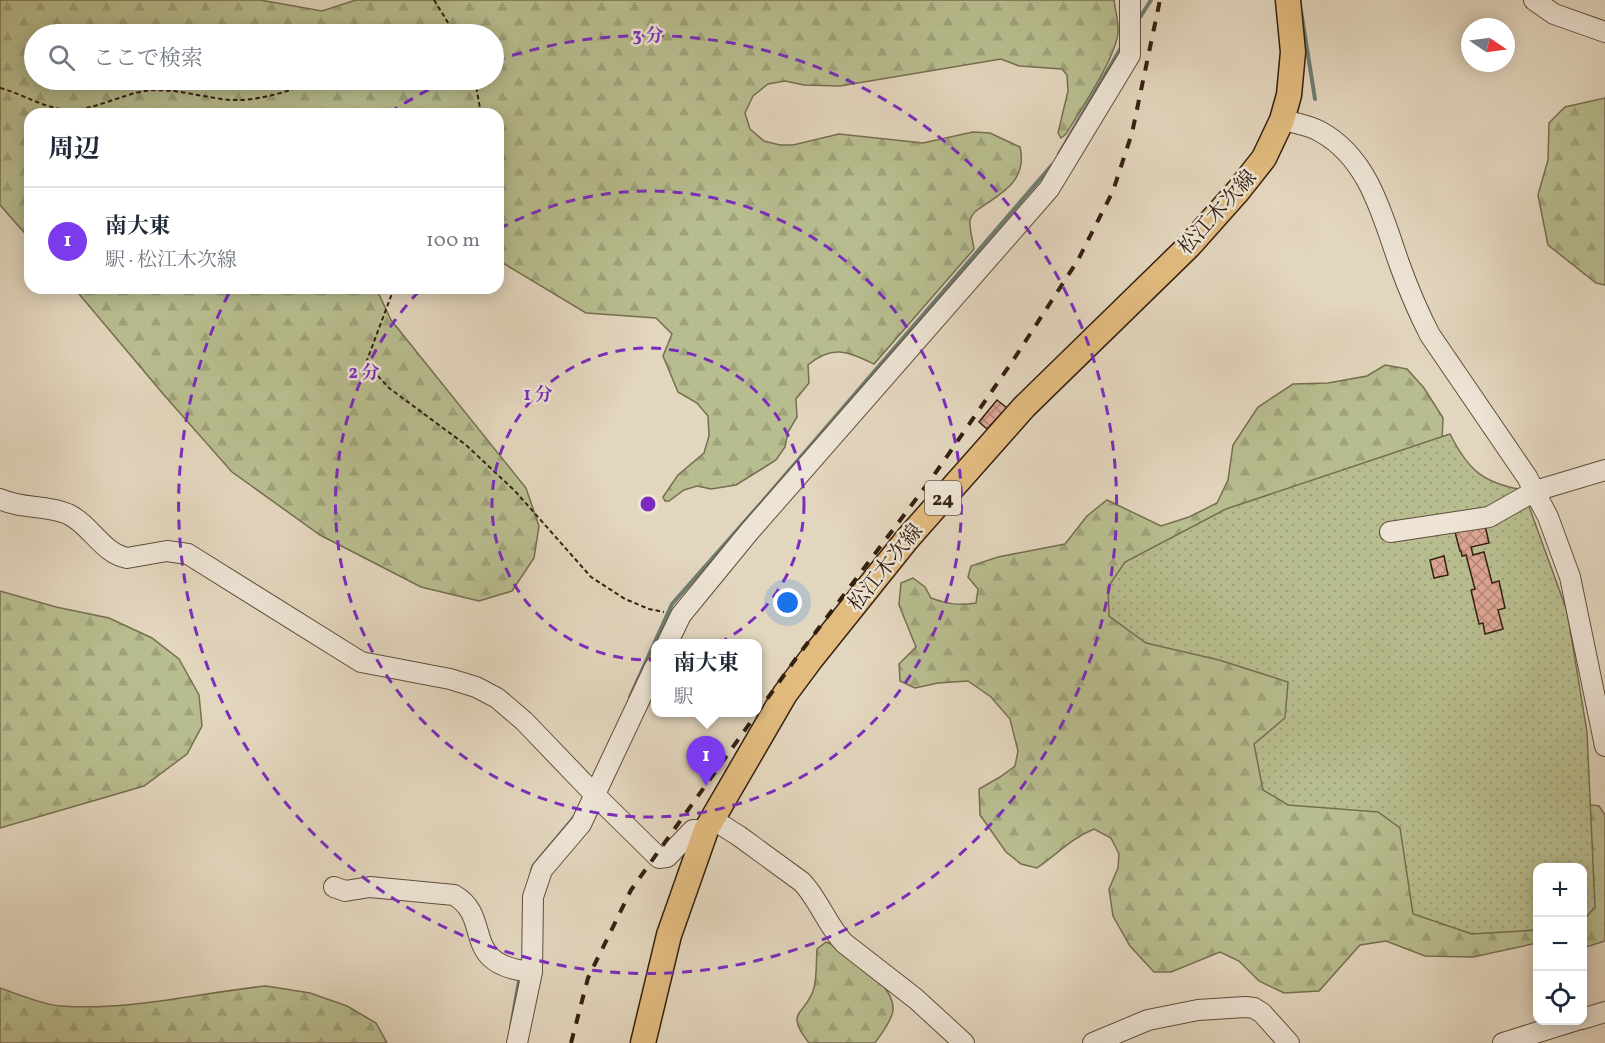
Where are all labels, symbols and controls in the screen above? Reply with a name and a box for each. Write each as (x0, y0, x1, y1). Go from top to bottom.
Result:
north arrow (1461, 18, 1515, 72)
search box (24, 24, 504, 90)
text: 3 分 (633, 24, 663, 49)
icon: search (45, 41, 78, 74)
text: ここで検索 (93, 44, 203, 75)
text: 周辺 (48, 132, 100, 168)
street label: 松江木次線 (1172, 164, 1264, 262)
text: 南大東 (105, 212, 171, 243)
text: 1 (63, 227, 72, 255)
text: 100 m (426, 227, 480, 255)
text: 駅 · 松江木次線 (105, 247, 237, 275)
text: 2 分 (349, 361, 379, 386)
text: 1 分 (524, 383, 552, 408)
road number: 24 (925, 481, 961, 515)
centre of rings (638, 494, 658, 514)
street label: 松江木次線 (842, 518, 930, 618)
your location (773, 588, 802, 617)
popup (651, 639, 762, 717)
text: 南大東 (673, 649, 740, 680)
text: 駅 (673, 684, 693, 712)
pin: 1 (686, 736, 726, 786)
map controls (1533, 863, 1587, 1025)
button: + (1533, 863, 1587, 917)
button: − (1533, 917, 1587, 971)
button: locate (1533, 971, 1587, 1025)

